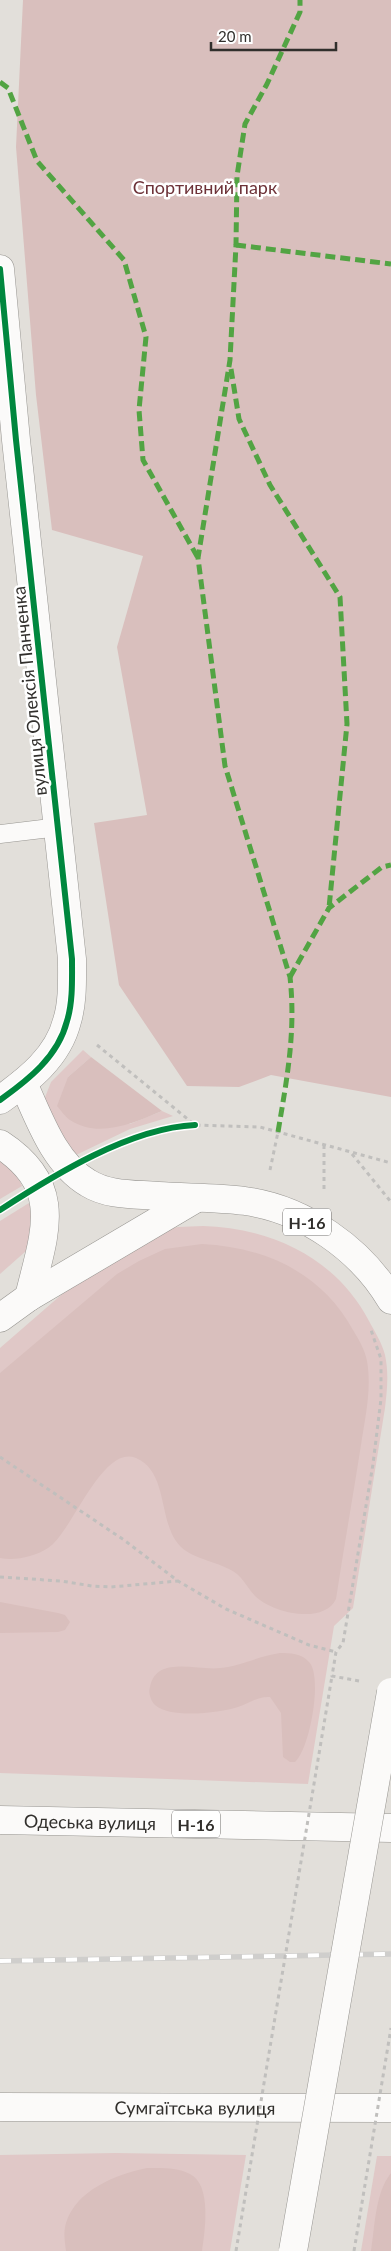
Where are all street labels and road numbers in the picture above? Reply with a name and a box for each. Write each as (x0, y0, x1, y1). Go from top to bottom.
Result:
street label: вулиця Олексія Панченка (7, 585, 51, 797)
road number: Н-16 (283, 1208, 331, 1236)
street label: Одеська вулиця (24, 1809, 156, 1834)
road number: Н-16 (172, 1810, 220, 1838)
street label: Сумгаїтська вулиця (114, 2096, 276, 2119)

